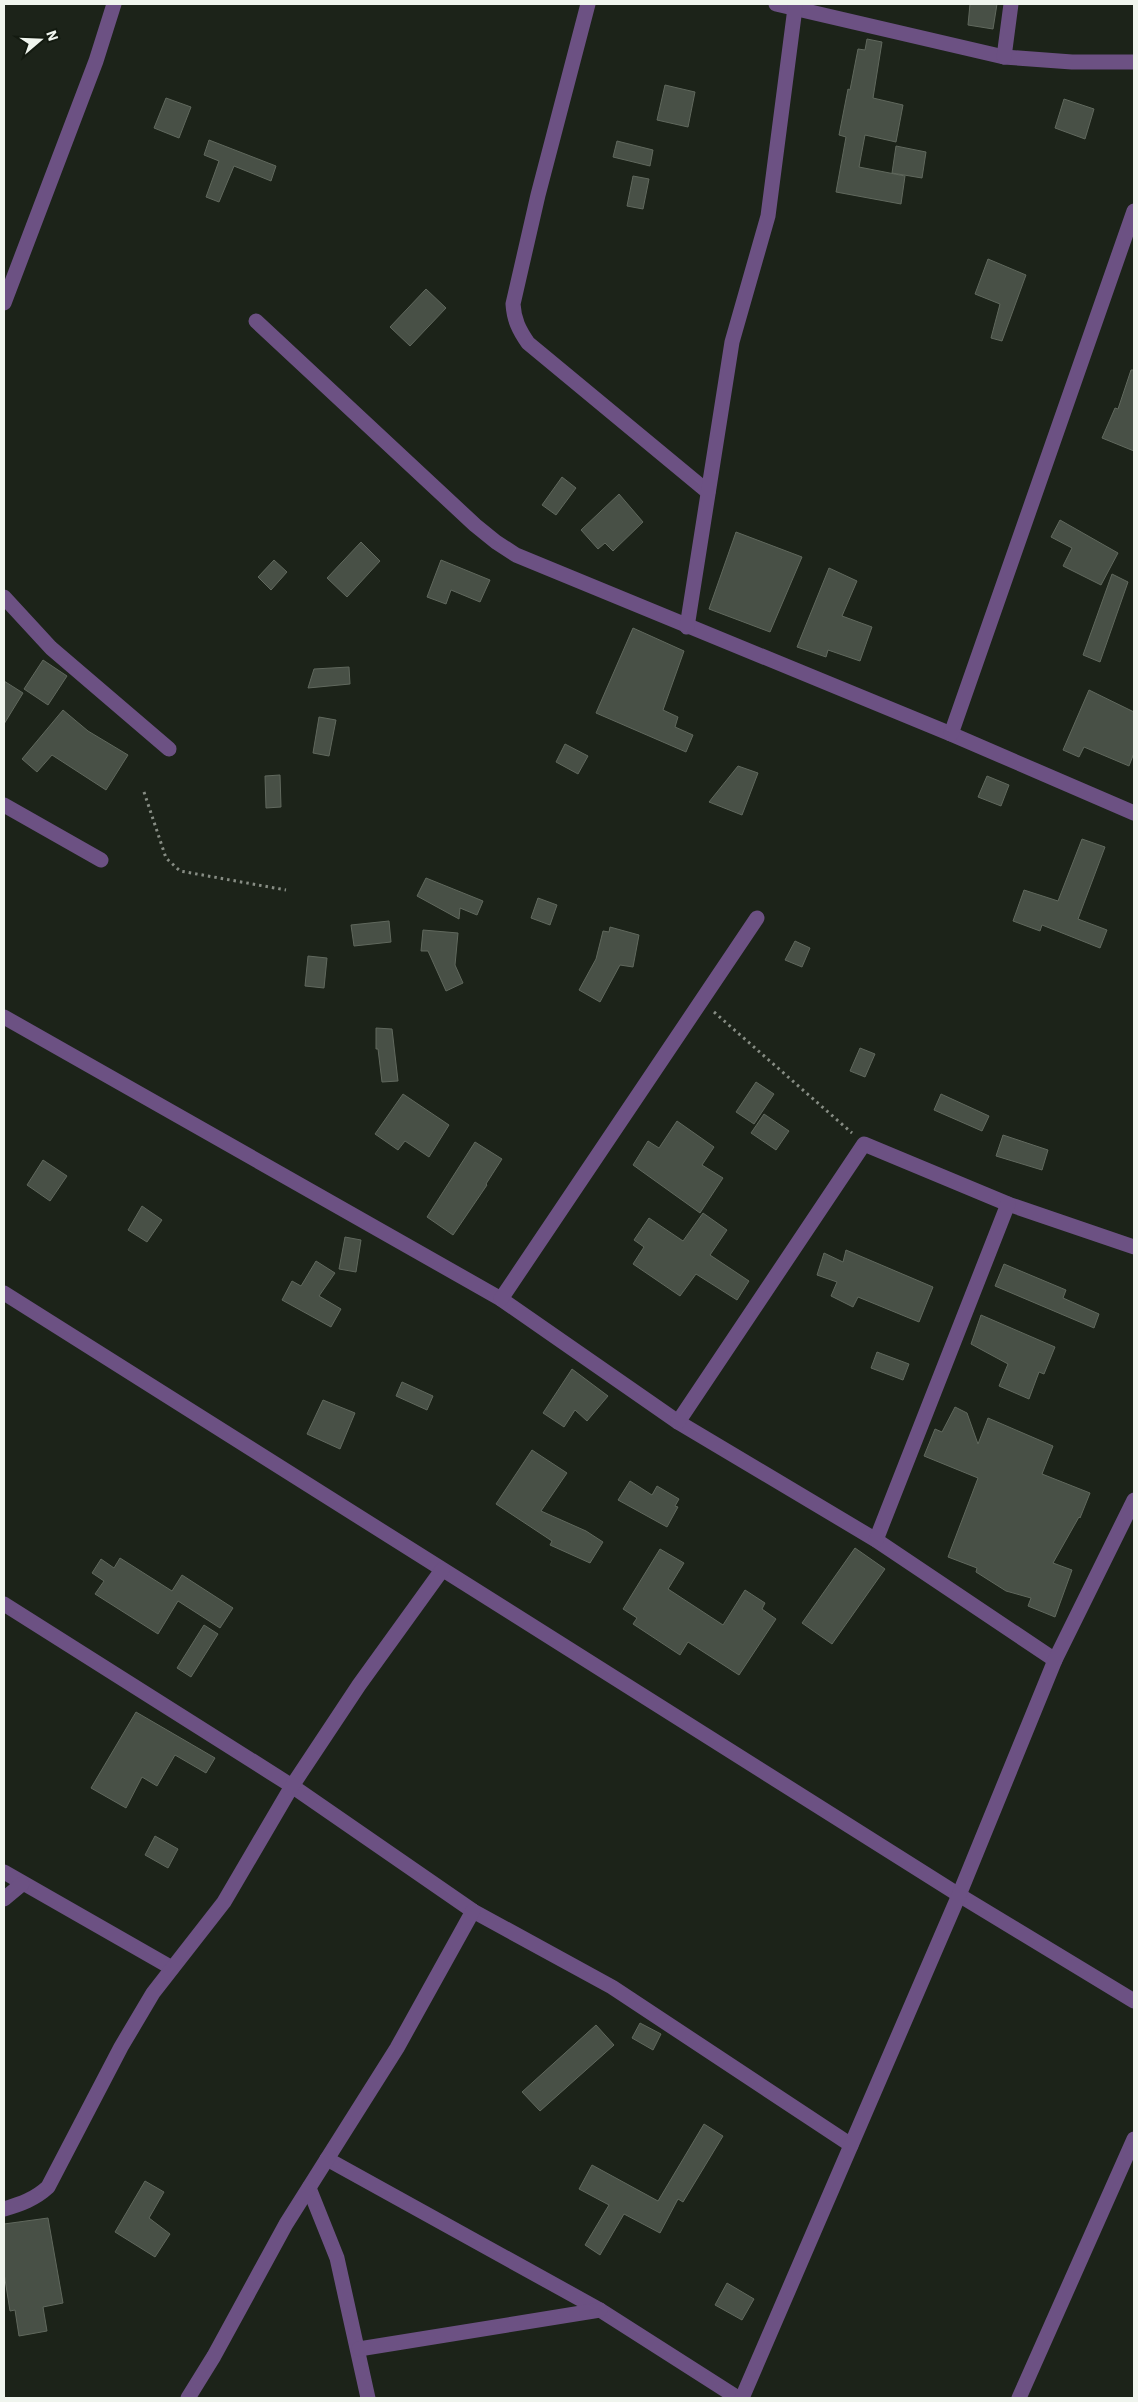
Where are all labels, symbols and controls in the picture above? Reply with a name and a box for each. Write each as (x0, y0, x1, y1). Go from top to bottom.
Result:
north arrow (15, 15, 65, 65)
text: N (42, 28, 62, 43)

